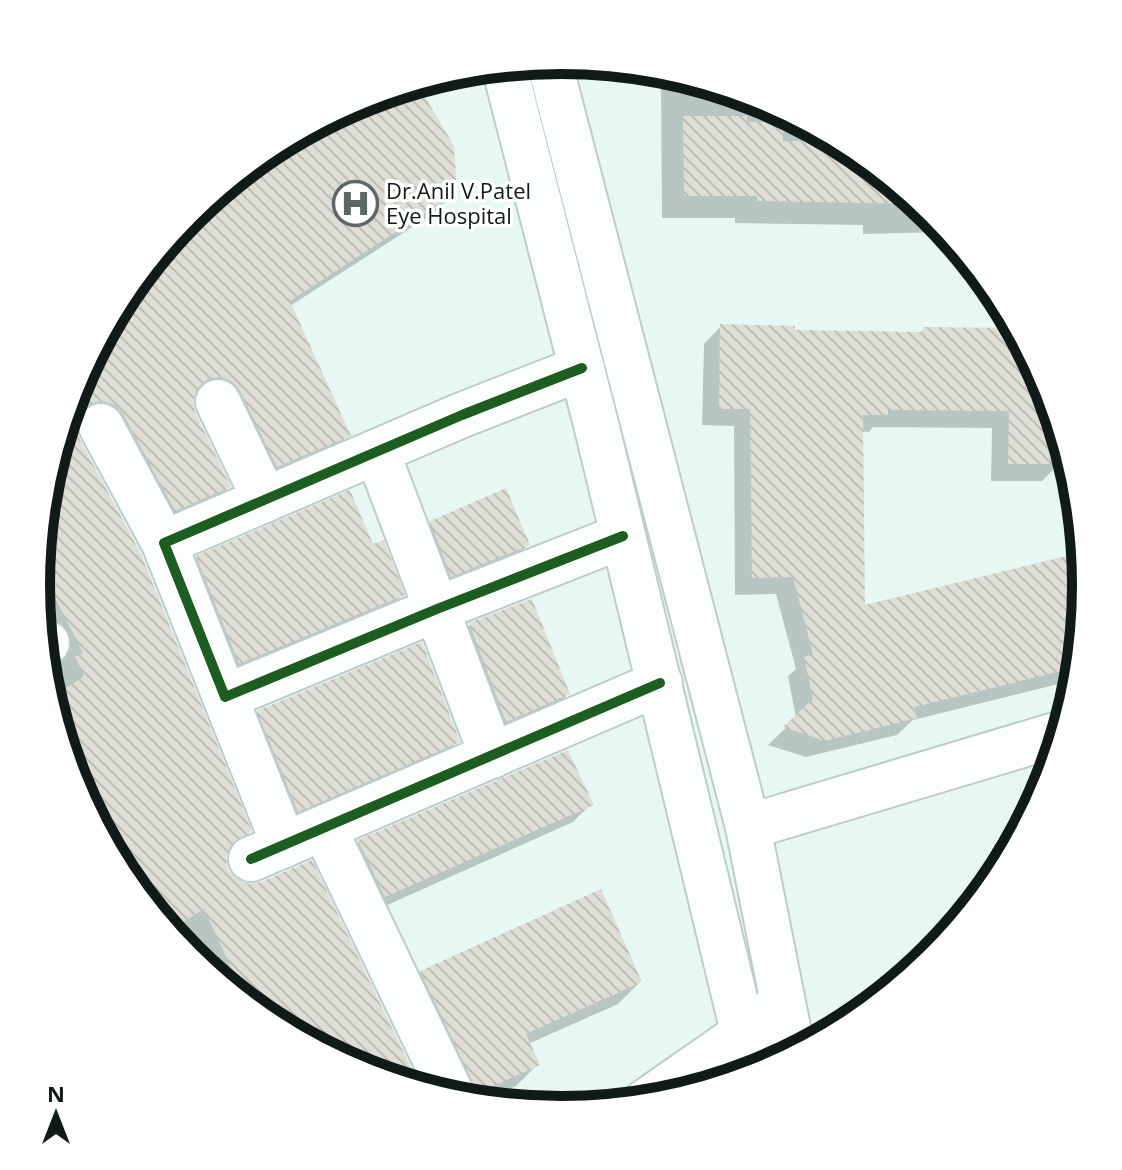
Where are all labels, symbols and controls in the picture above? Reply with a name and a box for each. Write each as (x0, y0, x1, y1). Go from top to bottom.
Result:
place label: Dr.Anil V.Patel Eye Hospital (386, 175, 531, 230)
hospital icon: Dr.Anil V.Patel Eye Hospital (331, 179, 379, 227)
north arrow (16, 1074, 96, 1154)
text: N (47, 1078, 65, 1108)

